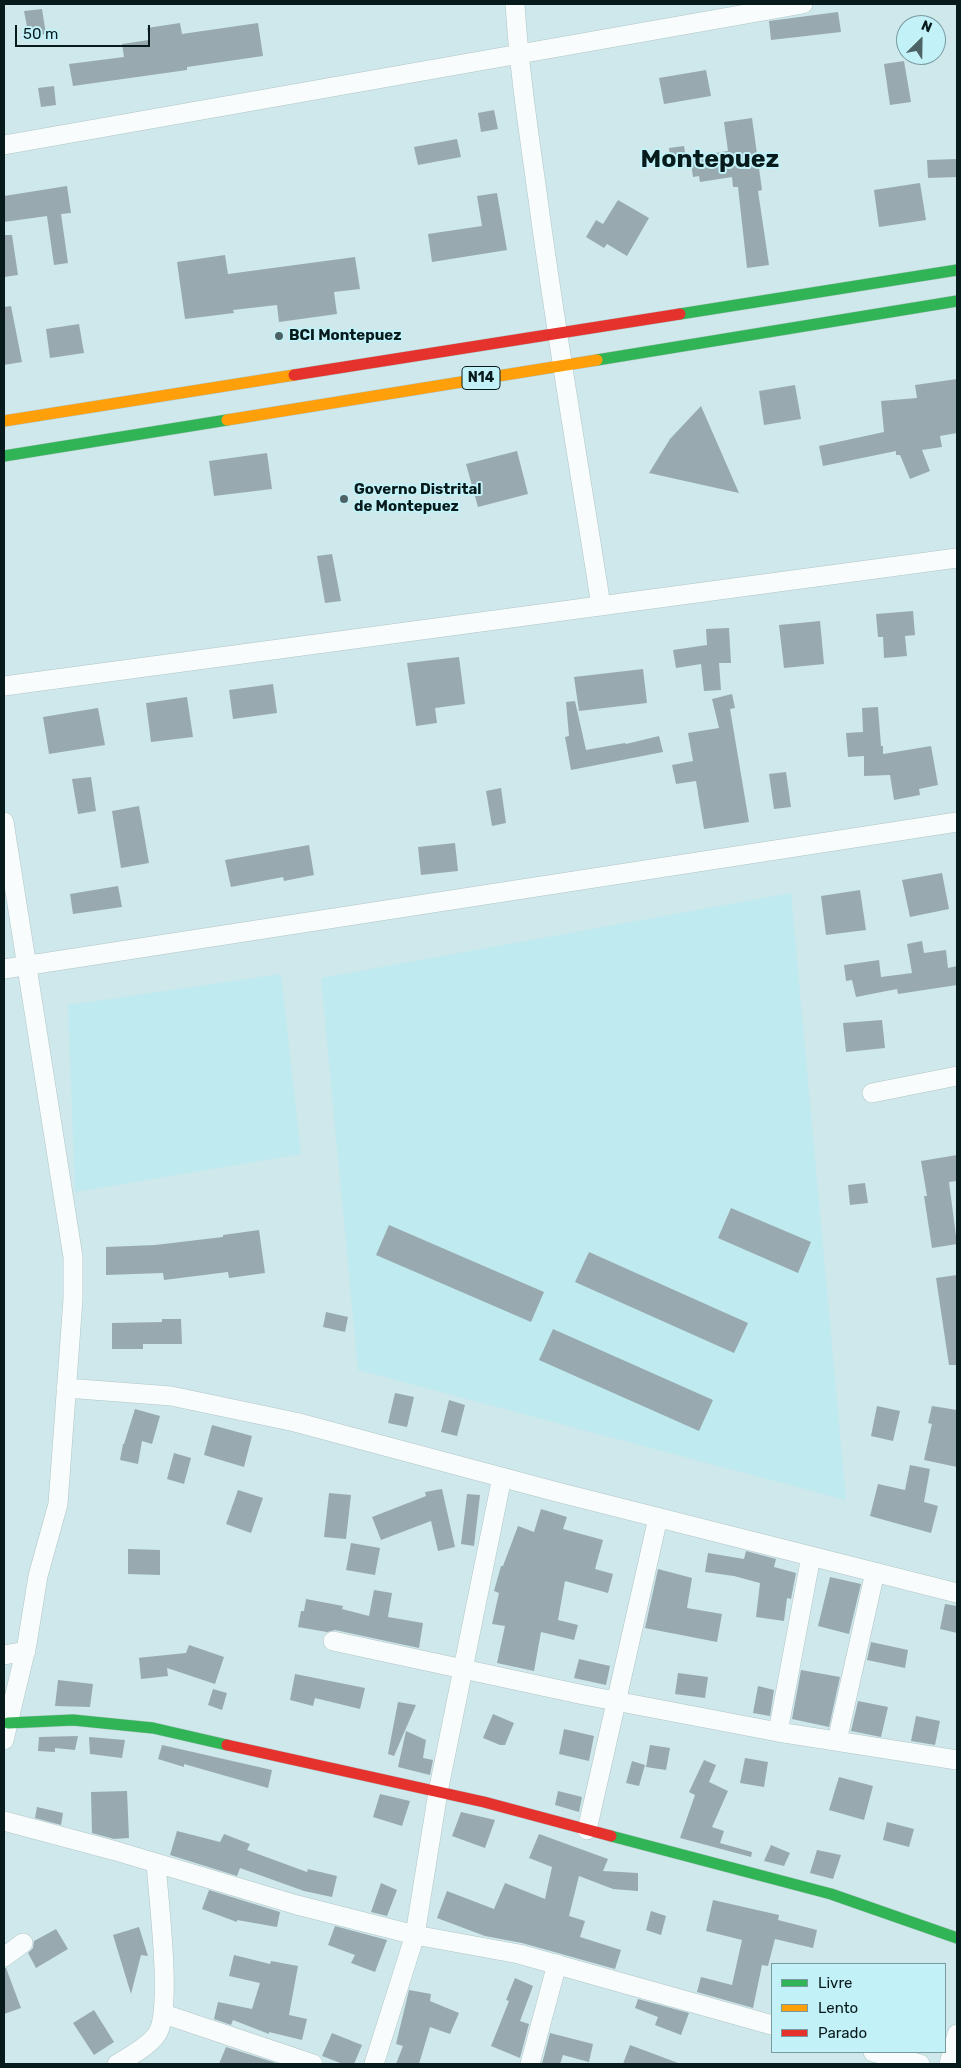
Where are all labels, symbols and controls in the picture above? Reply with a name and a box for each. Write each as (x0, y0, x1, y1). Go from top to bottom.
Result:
scale bar (18, 15, 152, 47)
north arrow (896, 15, 946, 65)
text: N (919, 17, 935, 36)
text: 50 m (23, 25, 58, 43)
district label: Montepuez (641, 145, 779, 175)
place label: BCI Montepuez (289, 327, 401, 345)
marker: BCI Montepuez (273, 330, 285, 342)
road number: N14 (462, 366, 500, 389)
place label: Governo Distrital de Montepuez (354, 481, 482, 516)
marker: Governo Distrital de Montepuez (338, 493, 350, 505)
legend (771, 1963, 946, 2053)
text: Livre (818, 1974, 852, 1992)
text: Lento (818, 1999, 858, 2017)
text: Parado (818, 2024, 867, 2042)

